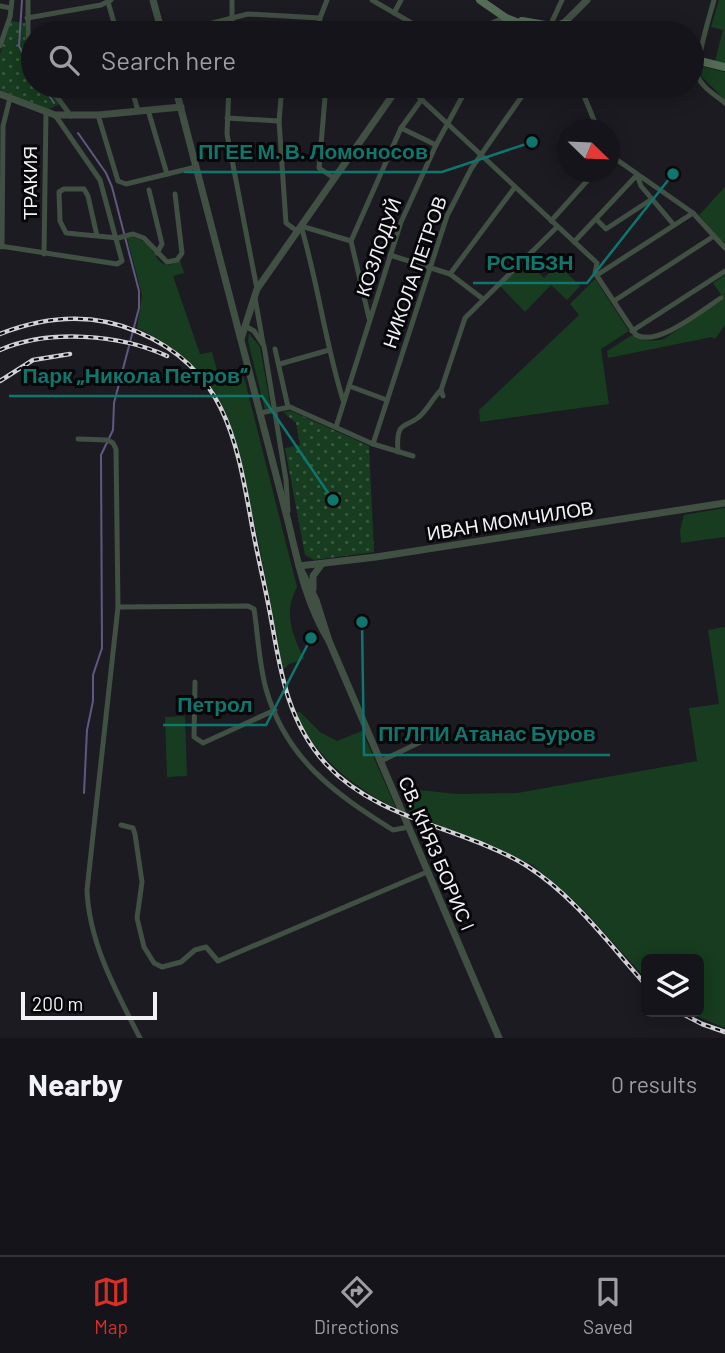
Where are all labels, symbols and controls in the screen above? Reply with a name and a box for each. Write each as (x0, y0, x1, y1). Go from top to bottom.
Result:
search box (21, 21, 704, 98)
icon: search (45, 41, 83, 79)
text: Search here (101, 44, 236, 75)
north arrow (557, 119, 620, 182)
callout: ПГЕЕ М. В. Ломоносов (184, 130, 442, 172)
text: ПГЕЕ М. В. Ломоносов (198, 138, 428, 163)
street label: ТРАКИЯ (18, 146, 41, 220)
street label: НИКОЛА ПЕТРОВ (377, 193, 451, 351)
street label: КОЗЛОДУЙ (350, 195, 406, 299)
callout: РСПБЗН (473, 241, 587, 283)
text: РСПБЗН (487, 249, 573, 274)
callout: Парк „Никола Петров“ (9, 354, 262, 396)
text: Парк „Никола Петров“ (22, 362, 248, 387)
street label: ИВАН МОМЧИЛОВ (425, 495, 595, 545)
callout: Петрол (163, 683, 266, 725)
text: Петрол (177, 691, 253, 716)
callout: ПГЛПИ Атанас Буров (364, 713, 610, 755)
text: ПГЛПИ Атанас Буров (378, 720, 596, 745)
street label: СВ. КНЯЗ БОРИС I (394, 773, 480, 933)
map controls (641, 954, 704, 1017)
button: layers (641, 954, 704, 1017)
scale bar (21, 989, 158, 1021)
text: 200 m (32, 992, 83, 1015)
text: Nearby (28, 1066, 123, 1102)
text: 0 results (611, 1070, 697, 1098)
tab: Map (92, 1273, 130, 1338)
tab: Directions (314, 1273, 399, 1338)
tab: Saved (583, 1273, 633, 1338)

